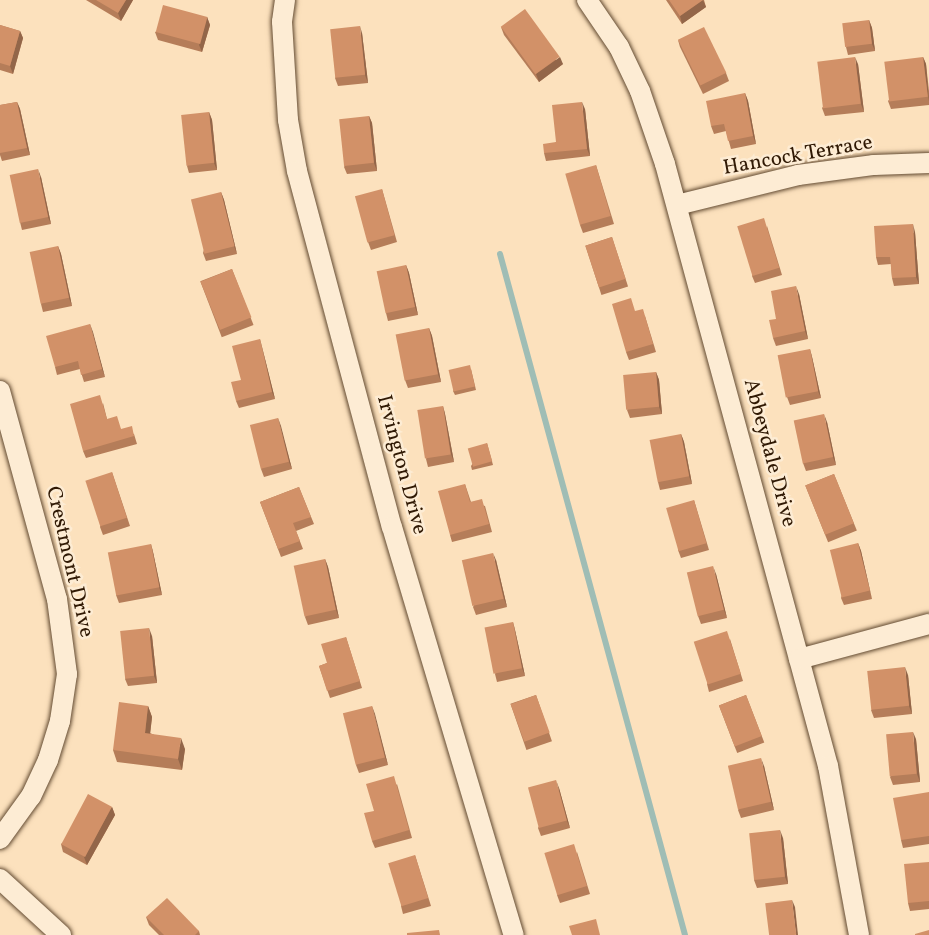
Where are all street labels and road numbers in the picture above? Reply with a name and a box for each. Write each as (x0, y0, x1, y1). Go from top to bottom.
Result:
street label: Hancock Terrace (721, 130, 875, 182)
street label: Abbeydale Drive (737, 376, 801, 530)
street label: Irvington Drive (370, 393, 432, 537)
street label: Crestmont Drive (39, 484, 99, 640)

